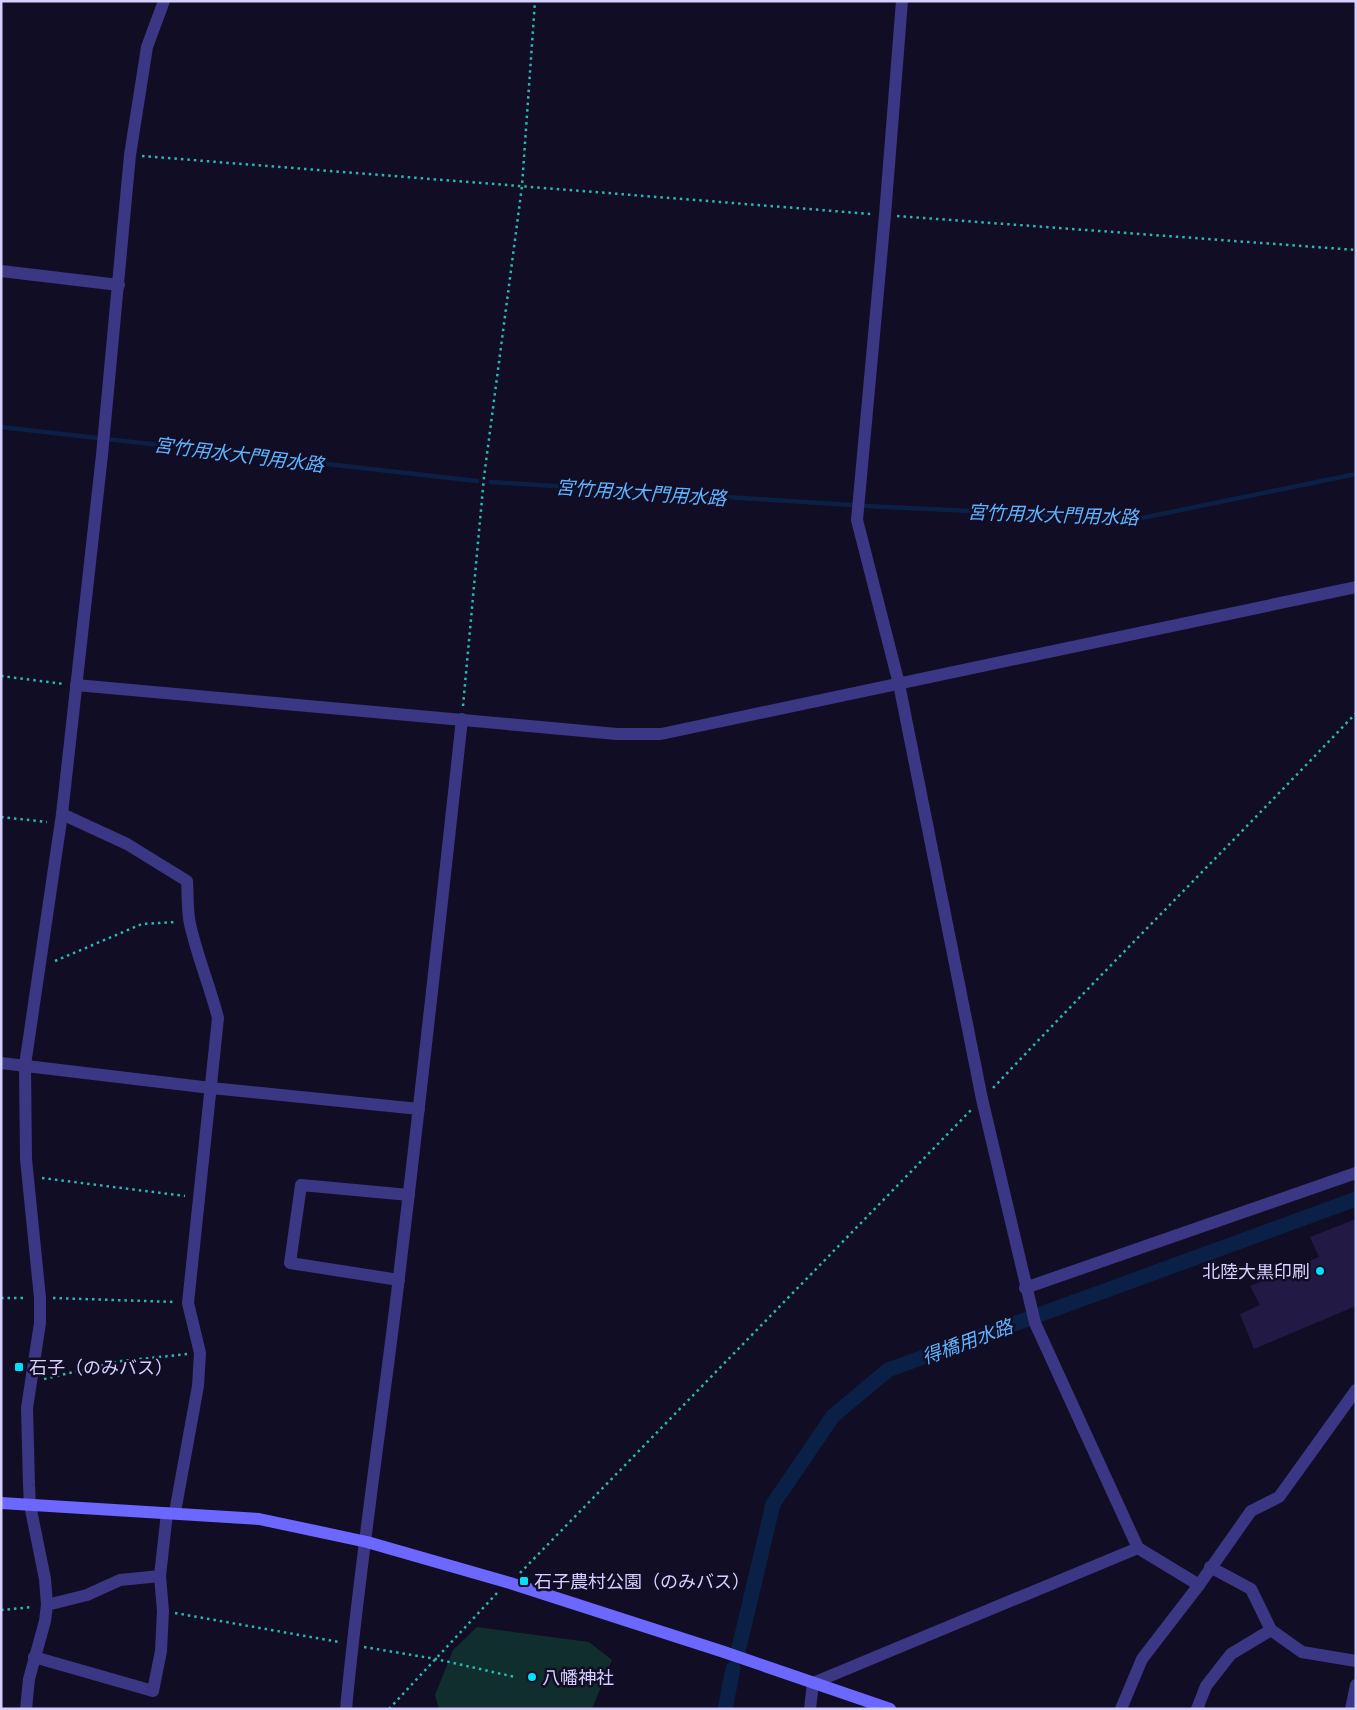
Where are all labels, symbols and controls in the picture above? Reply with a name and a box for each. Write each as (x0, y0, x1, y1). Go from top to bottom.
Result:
water label: 宮竹用水大門用水路 (153, 432, 327, 476)
water label: 宮竹用水大門用水路 (555, 475, 729, 510)
water label: 宮竹用水大門用水路 (967, 500, 1141, 529)
place label: 北陸大黒印刷 (1202, 1260, 1310, 1282)
marker: 北陸大黒印刷 (1314, 1265, 1326, 1277)
water label: 得橋用水路 (918, 1313, 1017, 1368)
place label: 石子（のみバス） (29, 1356, 173, 1378)
marker: 石子（のみバス） (13, 1361, 25, 1373)
place label: 石子農村公園（のみバス） (534, 1570, 750, 1592)
marker: 石子農村公園（のみバス） (518, 1575, 530, 1587)
place label: 八幡神社 (542, 1666, 614, 1688)
marker: 八幡神社 (526, 1671, 538, 1683)

